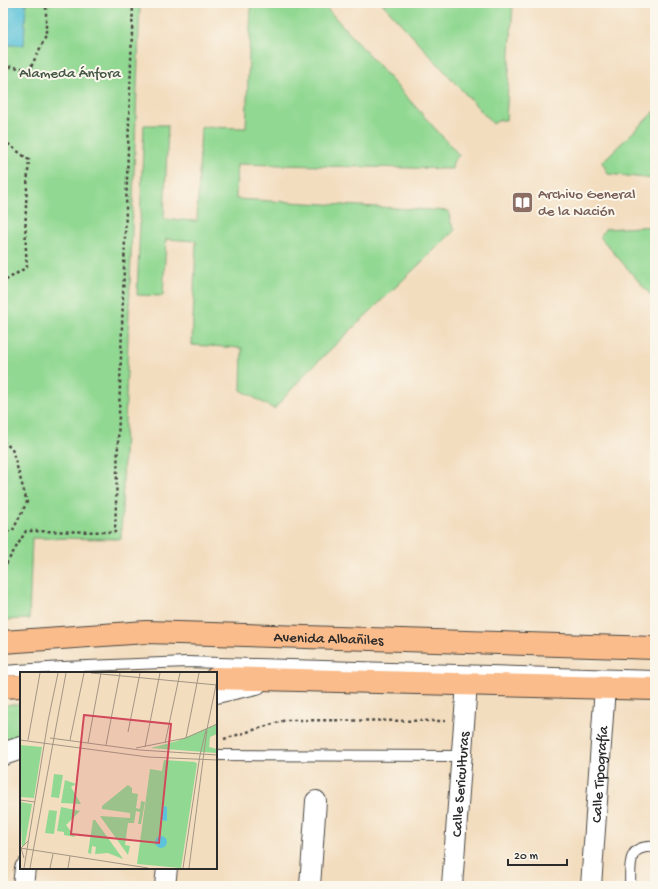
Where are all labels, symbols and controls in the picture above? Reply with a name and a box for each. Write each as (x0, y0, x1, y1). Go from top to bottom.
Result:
park label: Alameda Ánfora (19, 65, 121, 83)
place label: Archivo General de la Nación (538, 186, 636, 221)
library icon: Archivo General de la Nación (509, 189, 535, 215)
street label: Avenida Albañiles (273, 629, 384, 650)
inset map (20, 672, 217, 869)
street label: Calle Tipografía (588, 725, 613, 823)
street label: Calle Sericulturas (449, 731, 474, 838)
scale bar (508, 841, 567, 867)
text: 20 m (514, 850, 539, 864)

